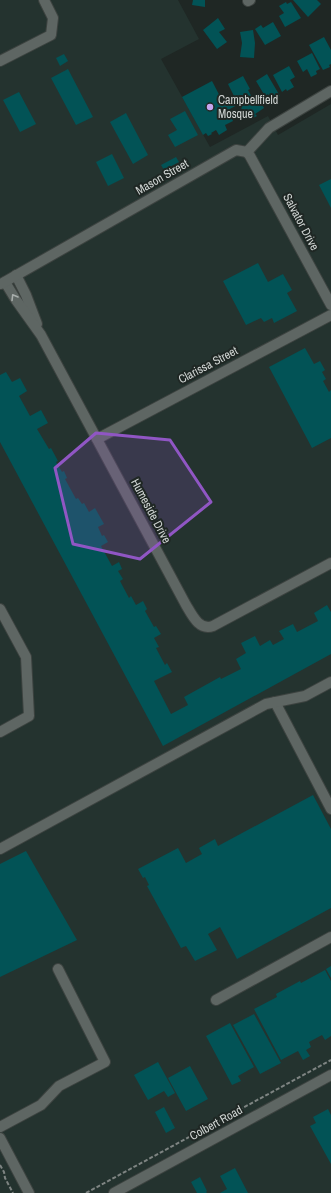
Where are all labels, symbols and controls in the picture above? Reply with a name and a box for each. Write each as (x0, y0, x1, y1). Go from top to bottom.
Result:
place label: Campbellfield Mosque (218, 92, 278, 122)
marker: Campbellfield Mosque (205, 102, 215, 112)
street label: Mason Street (133, 155, 192, 199)
street label: Salvator Drive (279, 191, 323, 253)
one-way arrow (12, 294, 19, 301)
street label: Clarissa Street (176, 343, 241, 387)
street label: Humeside Drive (127, 476, 175, 546)
street label: Colbert Road (187, 1102, 245, 1144)

